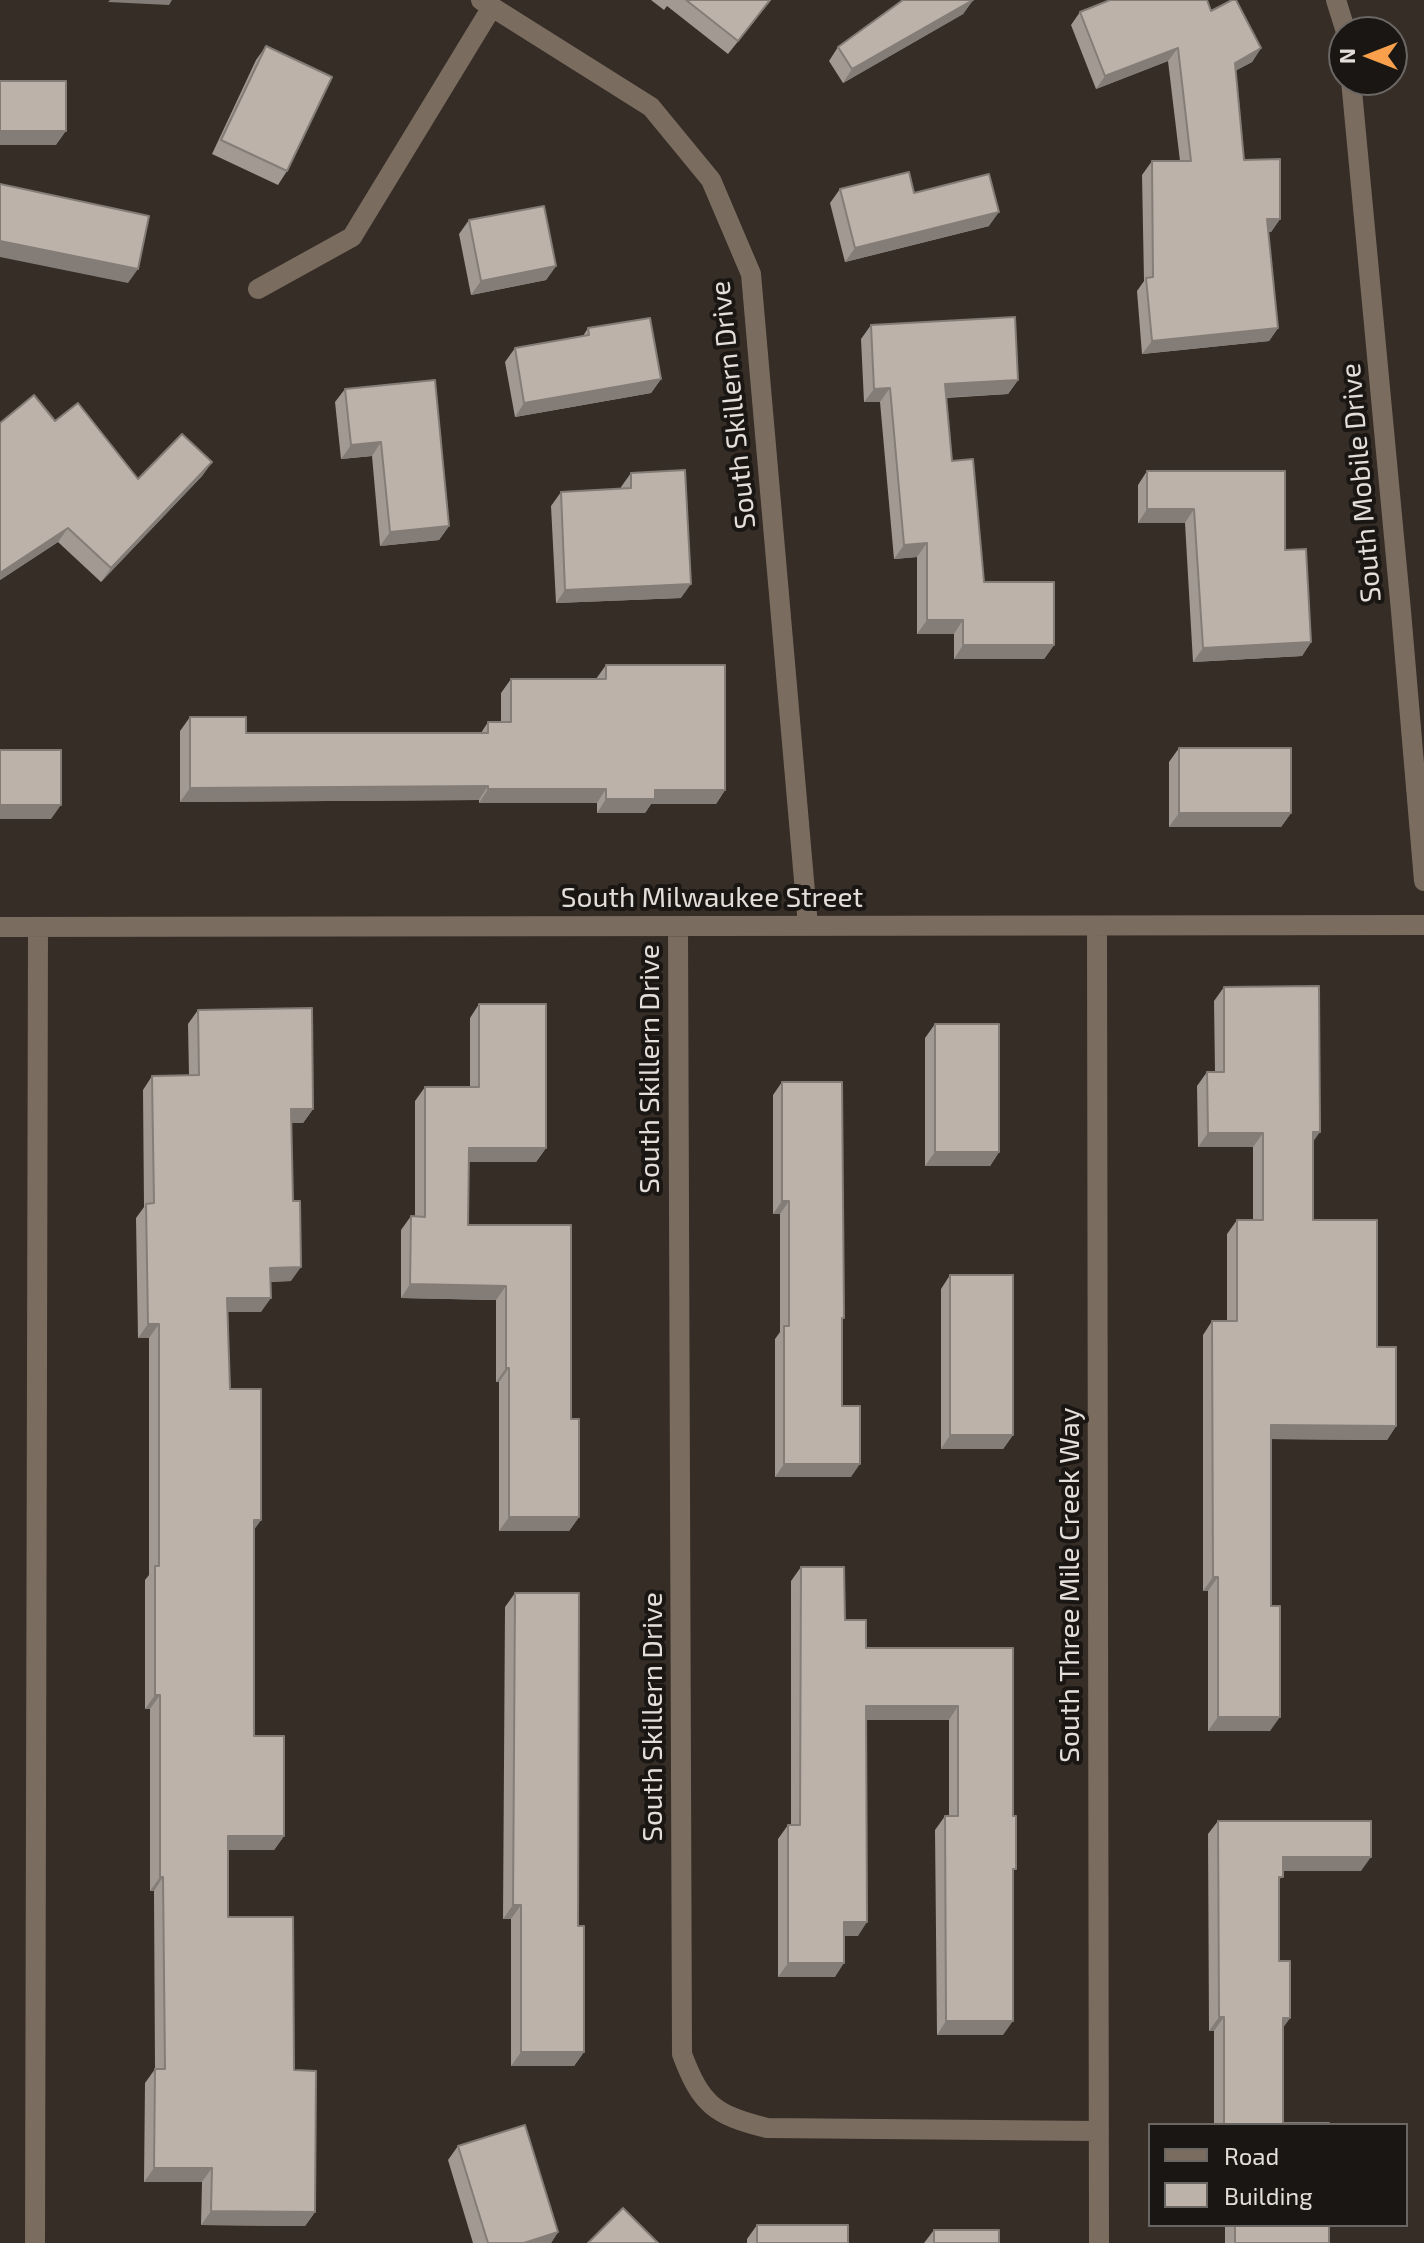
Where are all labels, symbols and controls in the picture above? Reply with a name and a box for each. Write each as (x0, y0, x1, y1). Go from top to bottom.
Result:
north arrow (1328, 16, 1408, 96)
text: N (1333, 48, 1359, 64)
street label: South Skillern Drive (703, 279, 763, 531)
street label: South Mobile Drive (1334, 362, 1388, 604)
street label: South Milwaukee Street (561, 881, 863, 915)
street label: South Skillern Drive (633, 944, 667, 1194)
street label: South Three Mile Creek Way (1053, 1407, 1087, 1763)
street label: South Skillern Drive (636, 1592, 670, 1842)
legend (1148, 2123, 1408, 2227)
text: Road (1224, 2141, 1279, 2170)
text: Building (1224, 2181, 1313, 2210)

